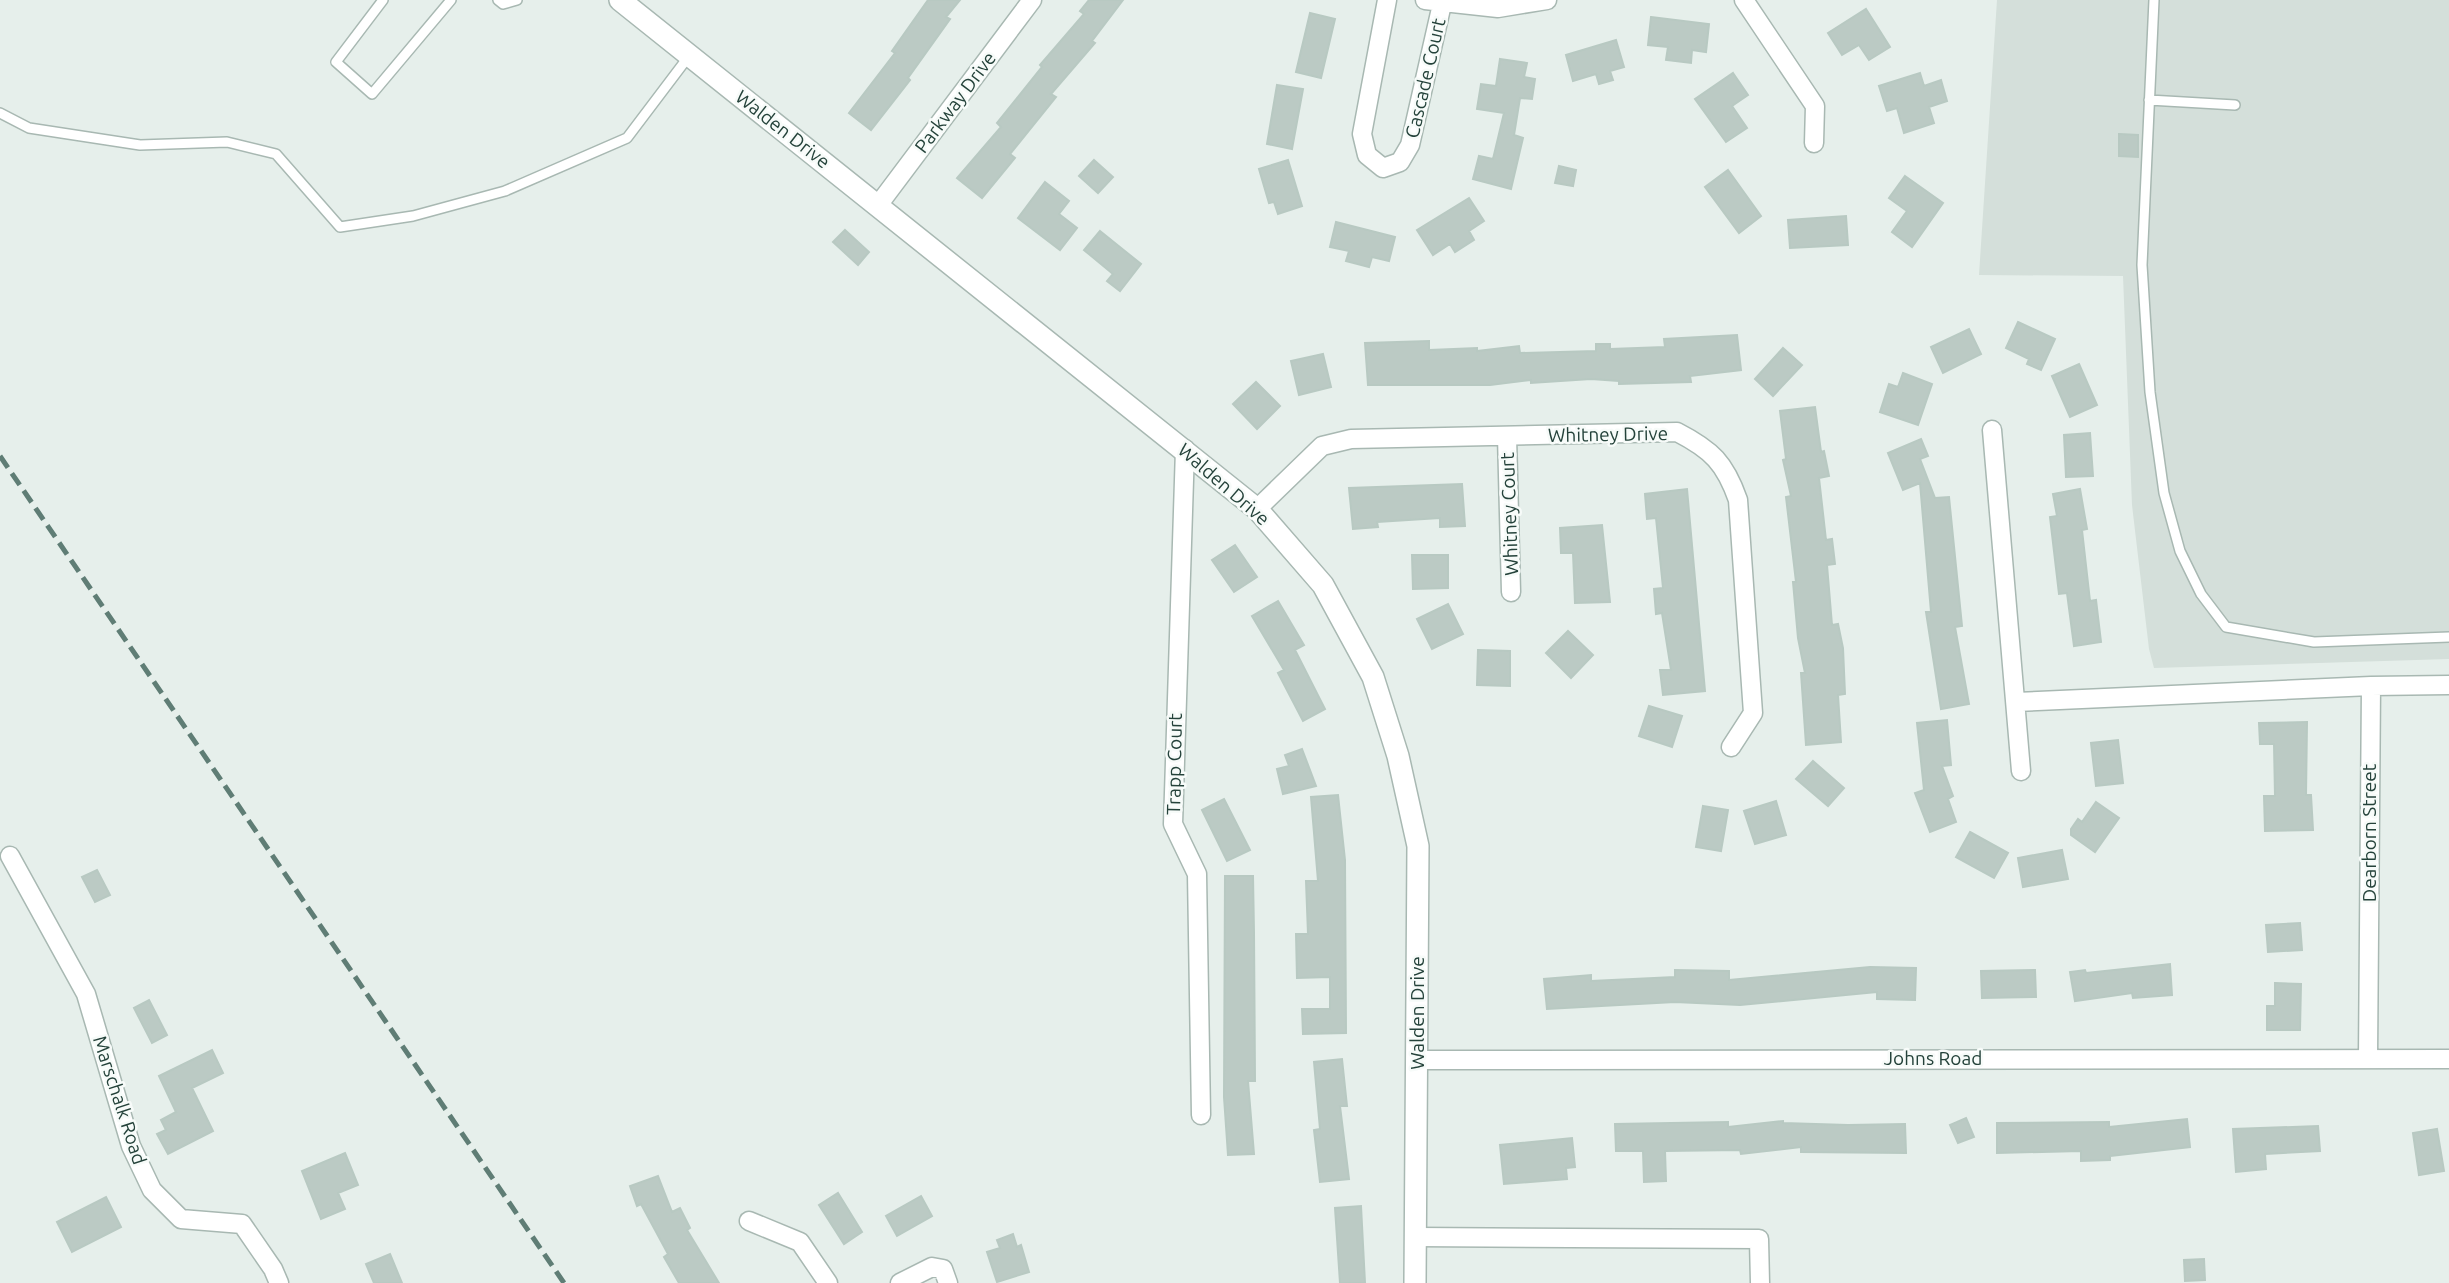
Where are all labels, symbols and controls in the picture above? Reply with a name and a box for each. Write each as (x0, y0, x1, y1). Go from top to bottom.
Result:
street label: Cascade Court (1401, 15, 1450, 140)
street label: Parkway Drive (910, 47, 1000, 157)
street label: Walden Drive (731, 85, 835, 173)
street label: Whitney Drive (1548, 422, 1668, 446)
street label: Walden Drive (1174, 438, 1274, 530)
street label: Whitney Court (1496, 451, 1522, 576)
street label: Trapp Court (1162, 712, 1186, 815)
street label: Dearborn Street (2358, 763, 2380, 902)
street label: Walden Drive (1406, 956, 1428, 1070)
street label: Marschalk Road (89, 1033, 151, 1167)
street label: Johns Road (1884, 1047, 1982, 1069)

